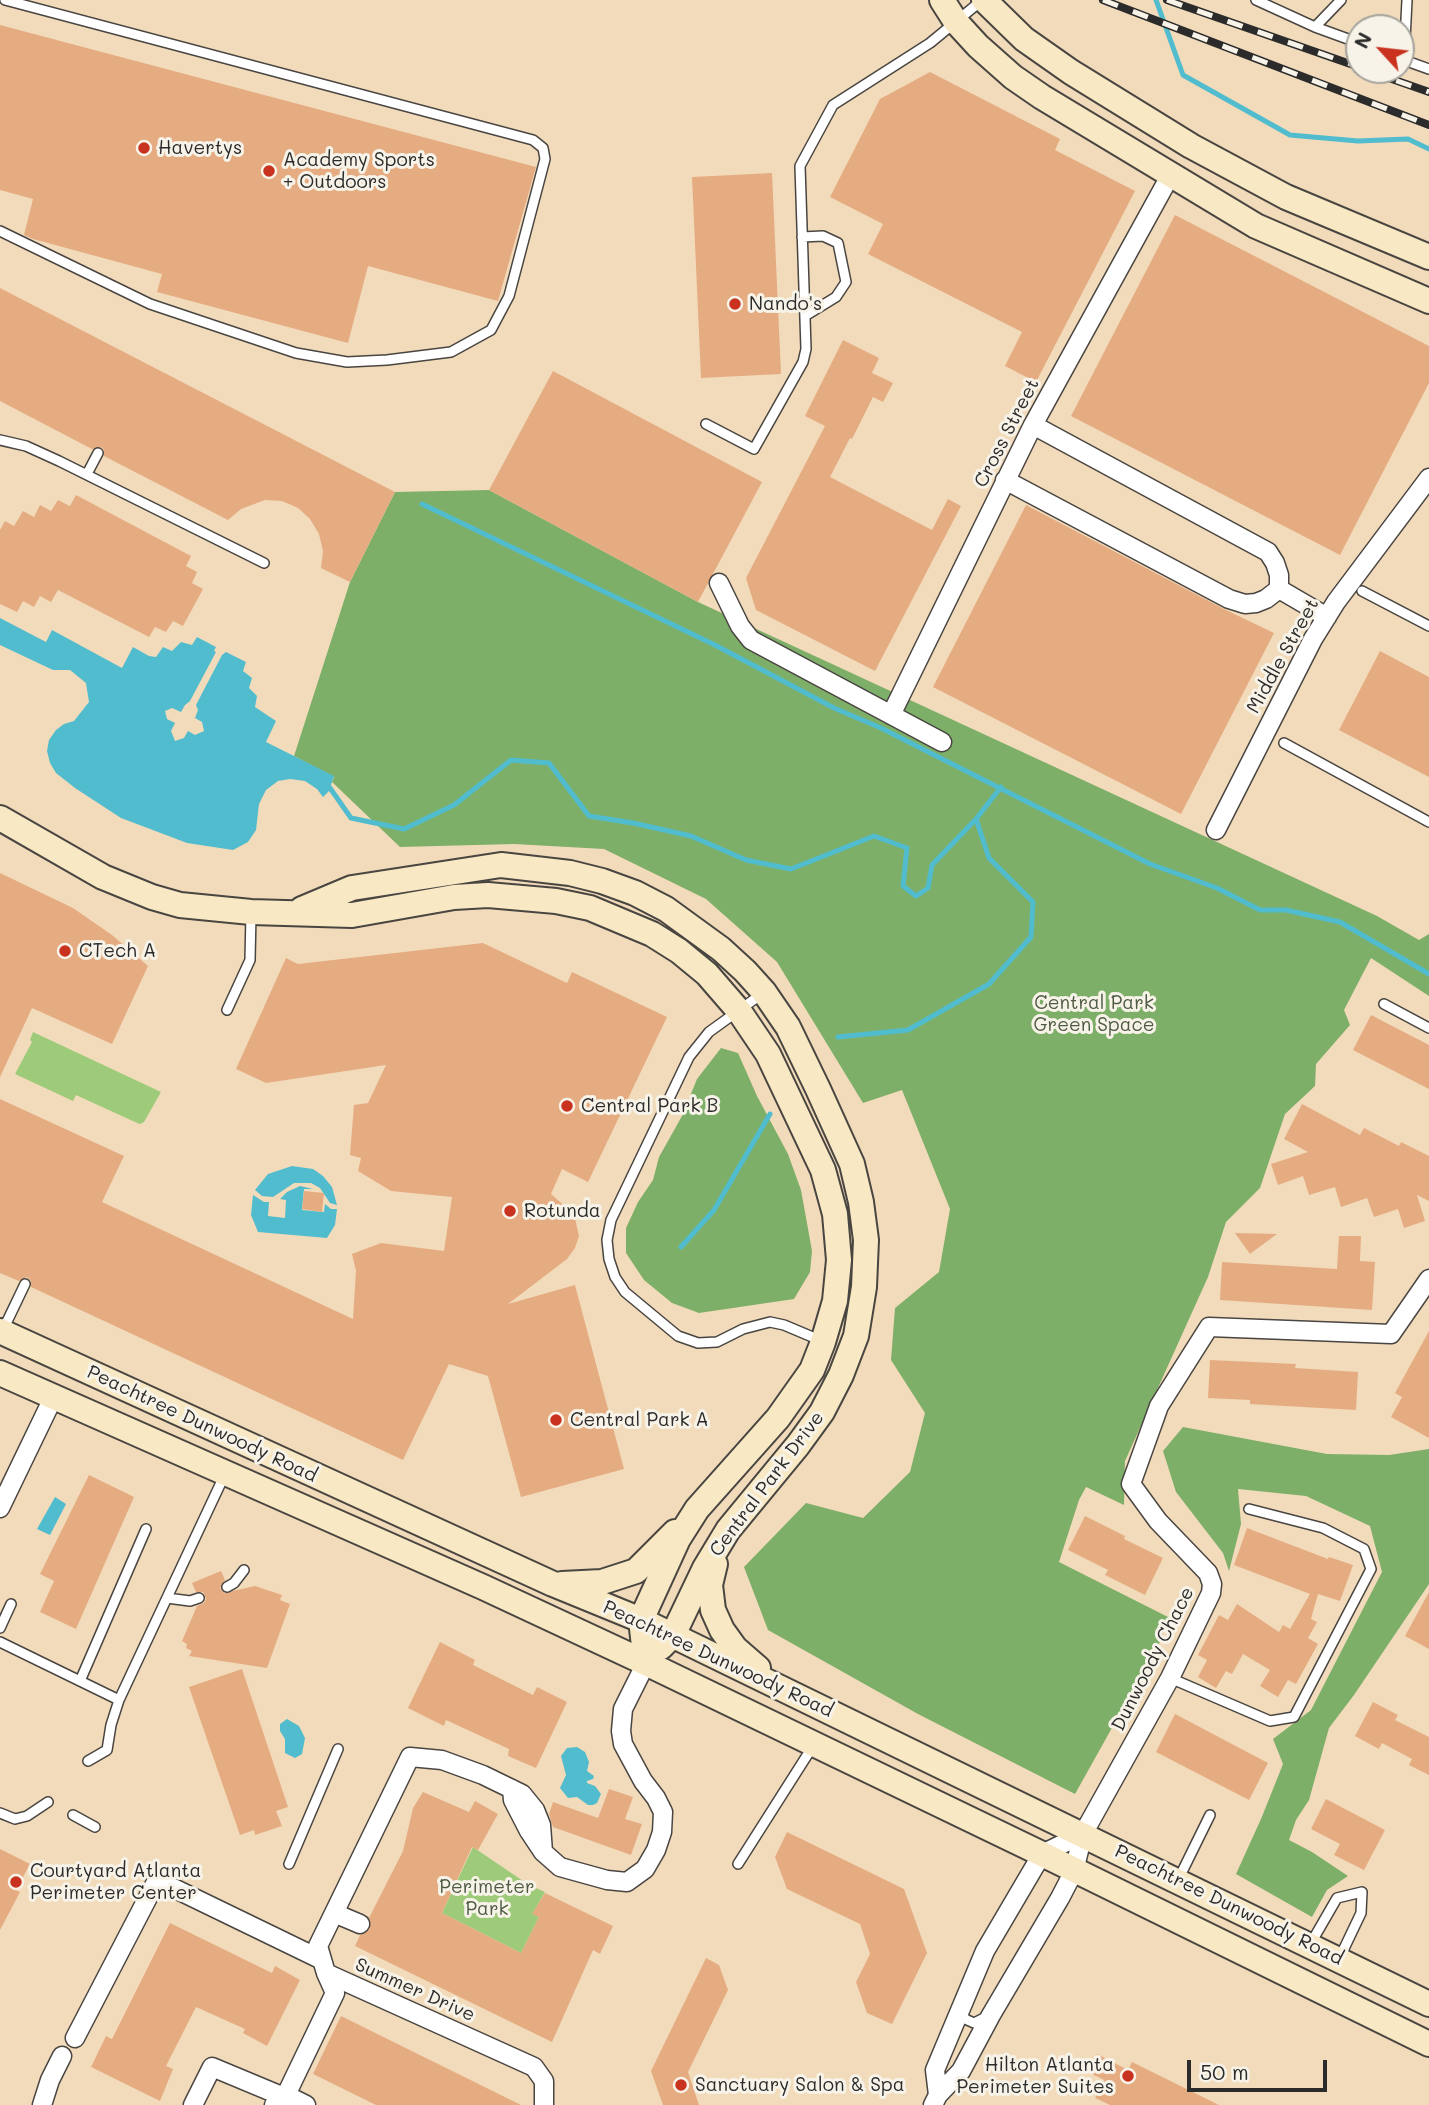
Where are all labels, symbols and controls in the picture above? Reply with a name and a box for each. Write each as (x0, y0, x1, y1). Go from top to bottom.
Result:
north arrow (1345, 14, 1415, 84)
text: N (1348, 28, 1377, 52)
place label: Havertys (158, 137, 242, 159)
marker: Havertys (136, 140, 152, 156)
place label: Academy Sports + Outdoors (283, 149, 435, 193)
marker: Academy Sports + Outdoors (261, 163, 277, 179)
place label: Nando's (749, 293, 822, 315)
marker: Nando's (727, 296, 743, 312)
street label: Cross Street (970, 375, 1044, 491)
street label: Middle Street (1242, 594, 1324, 718)
place label: CTech A (79, 940, 156, 962)
marker: CTech A (57, 943, 73, 959)
park label: Central Park Green Space (1034, 992, 1154, 1036)
place label: Central Park B (581, 1095, 718, 1117)
marker: Central Park B (559, 1098, 575, 1114)
place label: Rotunda (524, 1200, 601, 1222)
marker: Rotunda (502, 1203, 518, 1219)
street label: Peachtree Dunwoody Road (83, 1361, 321, 1487)
street label: Central Park Drive (705, 1407, 829, 1561)
place label: Central Park A (570, 1409, 709, 1431)
marker: Central Park A (548, 1412, 564, 1428)
street label: Dunwoody Chace (1107, 1583, 1199, 1735)
street label: Peachtree Dunwoody Road (599, 1596, 837, 1722)
street label: Peachtree Dunwoody Road (1111, 1840, 1347, 1970)
place label: Courtyard Atlanta Perimeter Center (30, 1860, 201, 1904)
marker: Courtyard Atlanta Perimeter Center (8, 1874, 24, 1890)
park label: Perimeter Park (439, 1876, 535, 1920)
street label: Summer Drive (351, 1953, 479, 2027)
scale bar (1191, 2046, 1331, 2090)
place label: Hilton Atlanta Perimeter Suites (956, 2054, 1114, 2098)
text: 50 m (1200, 2058, 1249, 2085)
marker: Hilton Atlanta Perimeter Suites (1120, 2068, 1136, 2084)
place label: Sanctuary Salon & Spa (695, 2074, 905, 2096)
marker: Sanctuary Salon & Spa (673, 2077, 689, 2093)

